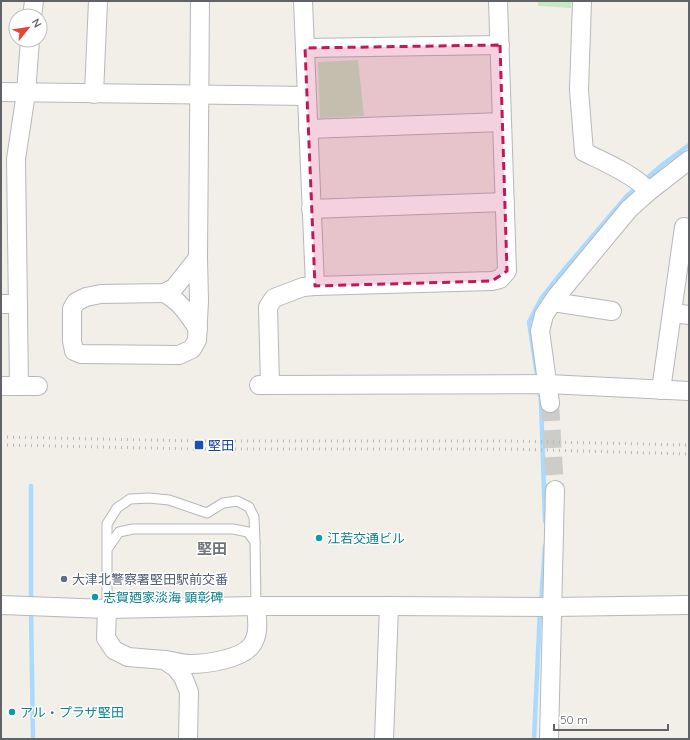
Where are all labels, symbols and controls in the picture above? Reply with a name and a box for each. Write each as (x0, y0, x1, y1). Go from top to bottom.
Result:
north arrow (8, 8, 48, 48)
text: N (29, 16, 45, 30)
place label: 堅田 (208, 437, 234, 453)
marker: 堅田 (193, 439, 205, 451)
place label: 江若交通ビル (327, 530, 405, 546)
marker: 江若交通ビル (314, 533, 324, 543)
district label: 堅田 (197, 539, 227, 558)
place label: 大津北警察署堅田駅前交番 (72, 571, 228, 587)
marker: 大津北警察署堅田駅前交番 (59, 574, 69, 584)
place label: 志賀廼家淡海 顕彰碑 (103, 589, 224, 605)
marker: 志賀廼家淡海 顕彰碑 (90, 592, 100, 602)
place label: アル・プラザ堅田 (20, 704, 124, 720)
scale bar (554, 706, 668, 732)
marker: アル・プラザ堅田 (7, 707, 17, 717)
text: 50 m (560, 712, 588, 727)

